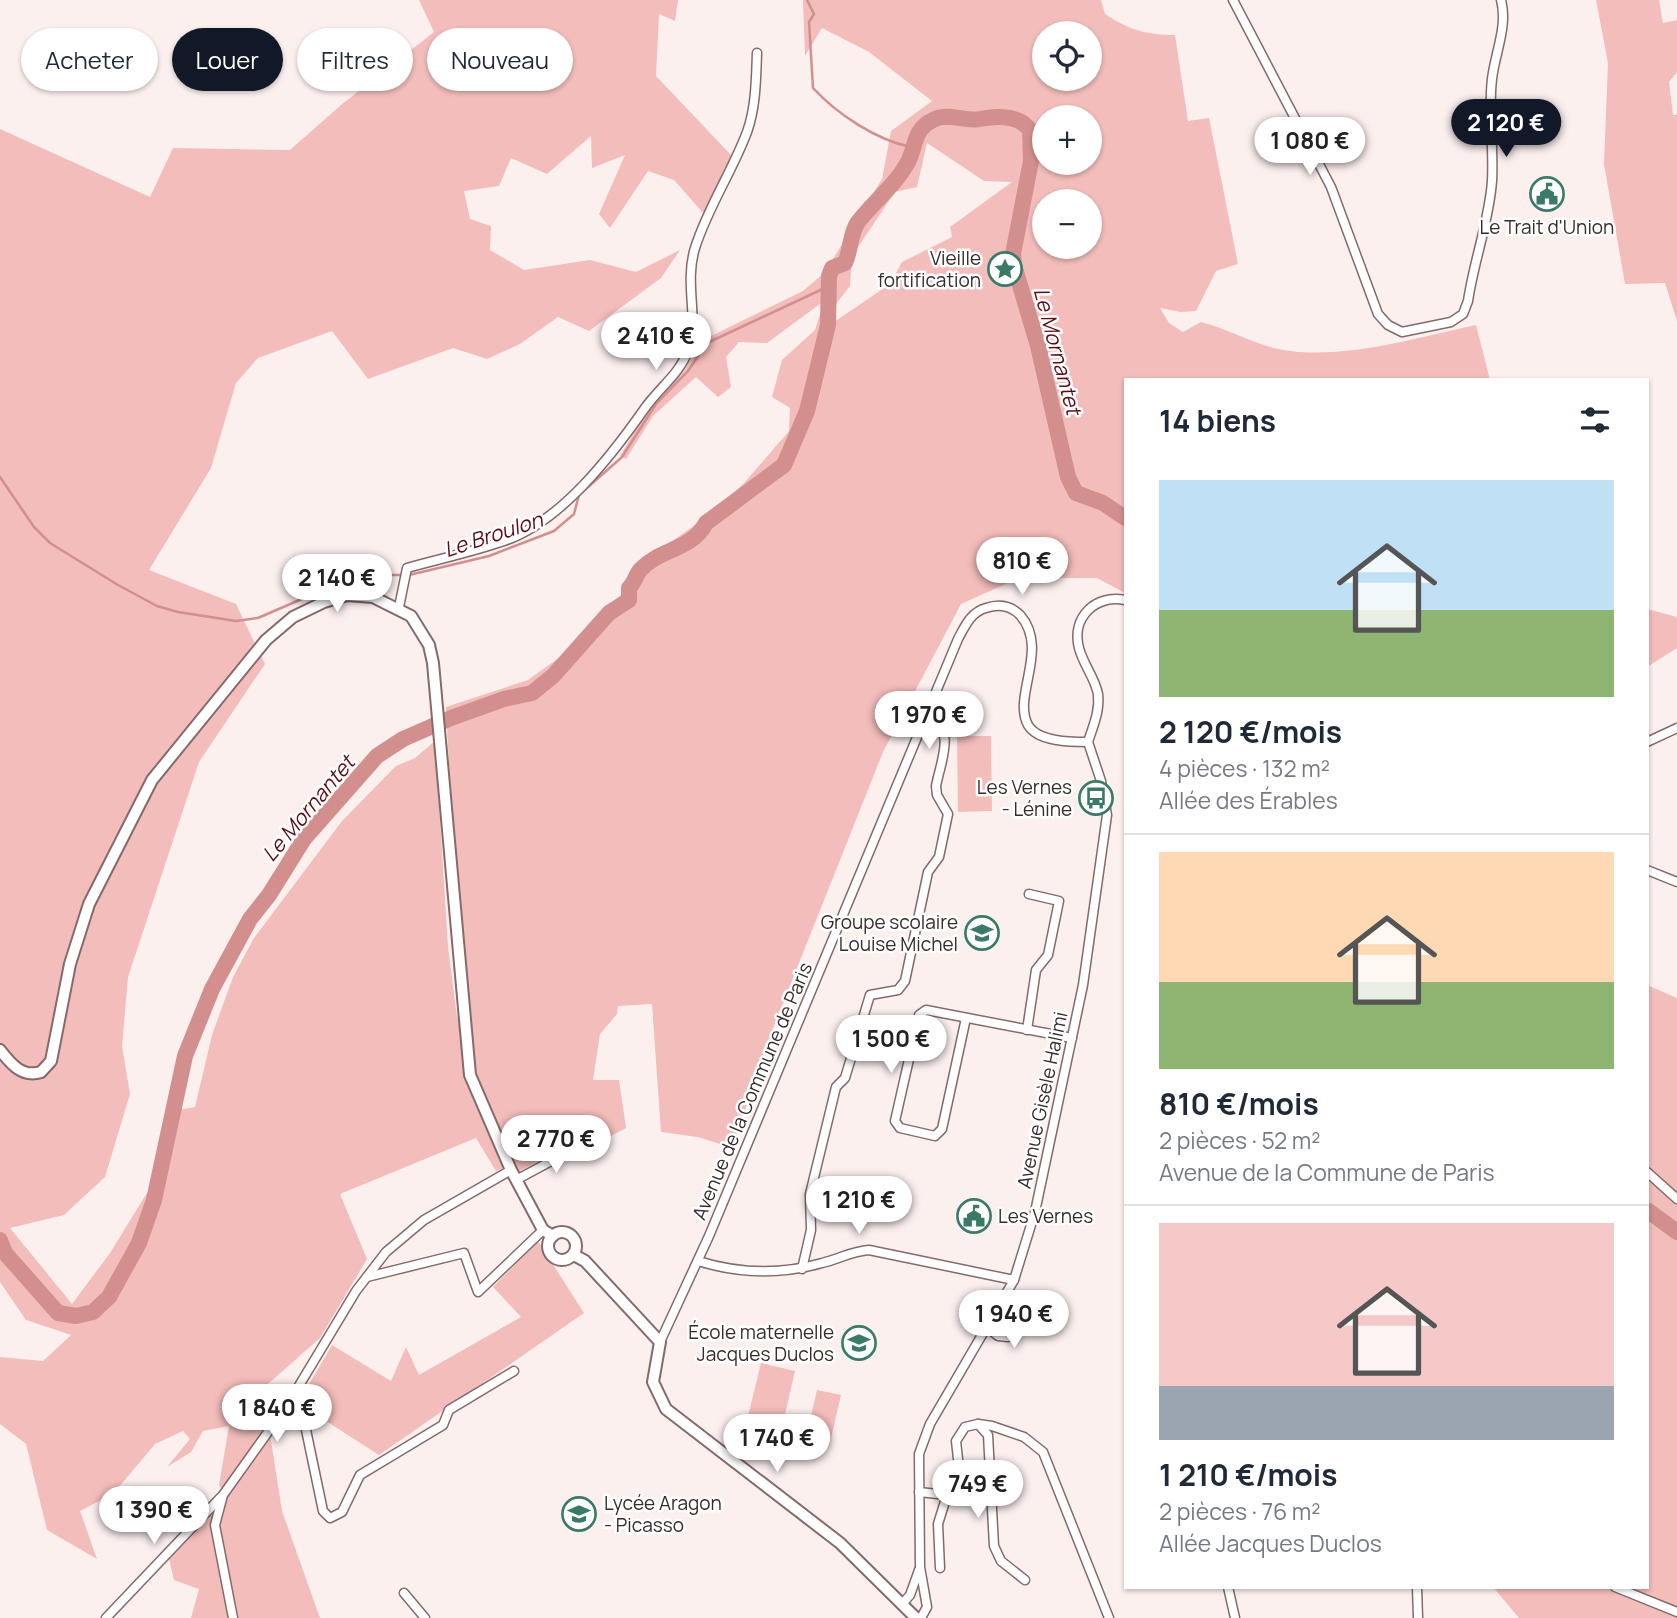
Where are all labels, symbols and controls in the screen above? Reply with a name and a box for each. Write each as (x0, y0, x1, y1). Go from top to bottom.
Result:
map controls (1032, 21, 1102, 259)
button: locate (1032, 21, 1102, 91)
chip: Acheter (21, 28, 158, 91)
chip: Louer (172, 28, 283, 91)
chip: Filtres (297, 28, 413, 91)
chip: Nouveau (427, 28, 573, 91)
pin: 2 120 € (1441, 100, 1571, 159)
button: + (1032, 105, 1102, 175)
text: 2 120 € (1467, 106, 1545, 138)
pin: 1 080 € (1245, 118, 1375, 177)
text: 1 080 € (1270, 124, 1350, 156)
public building icon: Le Trait d'Union (1528, 175, 1566, 213)
button: − (1032, 189, 1102, 259)
place label: Le Trait d'Union (1480, 214, 1614, 240)
place label: Vieille fortification (877, 245, 981, 293)
place icon: Vieille fortification (986, 250, 1024, 288)
water label: Le Mornantet (1028, 285, 1089, 420)
pin: 2 410 € (591, 312, 721, 372)
text: 2 410 € (617, 319, 695, 351)
text: 14 biens (1159, 400, 1276, 441)
icon: filters (1576, 401, 1614, 439)
water label: Le Broulon (440, 504, 547, 563)
icon: home (1324, 525, 1450, 651)
pin: 810 € (973, 538, 1071, 597)
text: 810 € (992, 544, 1052, 576)
pin: 2 140 € (272, 554, 402, 614)
text: 2 140 € (298, 561, 376, 593)
pin: 1 970 € (864, 692, 994, 751)
text: 1 970 € (891, 698, 967, 730)
text: 2 120 €/mois (1159, 711, 1342, 752)
water label: Le Mornantet (255, 747, 362, 867)
text: 4 pièces · 132 m² (1159, 752, 1330, 784)
place label: Les Vernes - Lénine (977, 774, 1072, 822)
bus stop icon: Les Vernes - Lénine (1077, 779, 1115, 817)
text: Allée des Érables (1159, 784, 1338, 816)
icon: home (1324, 897, 1450, 1023)
place label: Groupe scolaire Louise Michel (821, 909, 958, 957)
school or university icon: Groupe scolaire Louise Michel (963, 914, 1001, 952)
street label: Avenue de la Commune de Paris (686, 958, 818, 1224)
street label: Avenue Gisèle Halimi (1011, 1009, 1073, 1191)
pin: 1 500 € (826, 1016, 956, 1075)
text: 1 500 € (852, 1022, 930, 1054)
text: 810 €/mois (1159, 1083, 1319, 1124)
pin: 2 770 € (491, 1116, 621, 1175)
text: 2 770 € (517, 1122, 595, 1154)
text: 2 pièces · 52 m² (1159, 1124, 1321, 1156)
text: Avenue de la Commune de Paris (1159, 1156, 1495, 1188)
pin: 1 210 € (794, 1176, 924, 1236)
text: 1 210 € (822, 1183, 896, 1215)
public building icon: Les Vernes (955, 1197, 993, 1235)
place label: Les Vernes (998, 1203, 1093, 1229)
icon: home (1324, 1268, 1450, 1394)
pin: 1 940 € (949, 1290, 1079, 1350)
text: 1 940 € (975, 1297, 1053, 1329)
place label: École maternelle Jacques Duclos (688, 1319, 834, 1367)
school or university icon: École maternelle Jacques Duclos (840, 1324, 878, 1362)
pin: 1 840 € (212, 1384, 342, 1444)
text: 1 840 € (238, 1391, 316, 1423)
pin: 1 740 € (712, 1414, 842, 1474)
text: 1 740 € (739, 1421, 815, 1453)
text: 1 210 €/mois (1159, 1454, 1337, 1495)
pin: 749 € (929, 1460, 1027, 1520)
text: 749 € (948, 1467, 1008, 1499)
pin: 1 390 € (89, 1486, 219, 1546)
place label: Lycée Aragon - Picasso (604, 1490, 722, 1538)
text: 1 390 € (115, 1493, 193, 1525)
school or university icon: Lycée Aragon - Picasso (560, 1495, 598, 1533)
text: 2 pièces · 76 m² (1159, 1495, 1321, 1527)
text: Allée Jacques Duclos (1159, 1527, 1382, 1559)

